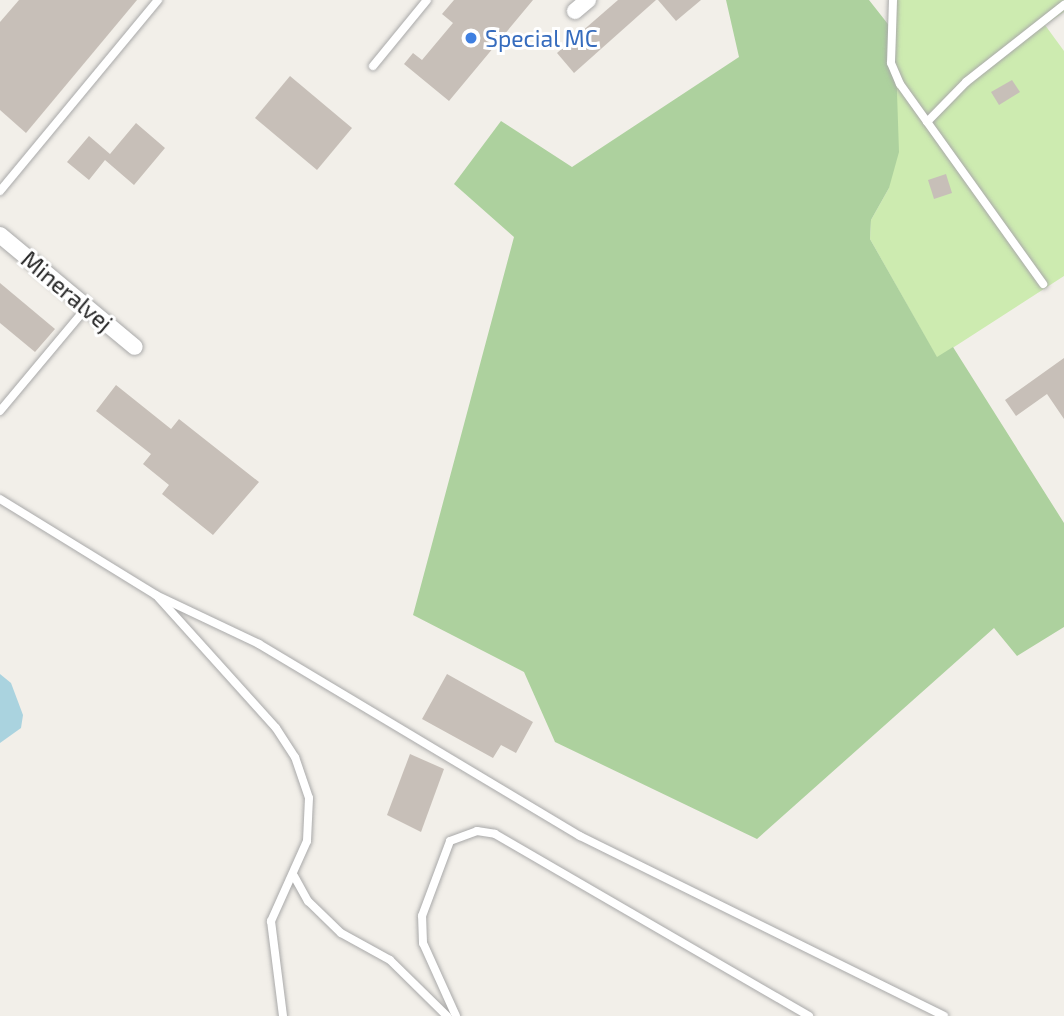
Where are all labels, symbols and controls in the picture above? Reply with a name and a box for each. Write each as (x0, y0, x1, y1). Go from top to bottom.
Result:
place label: Special MC (485, 24, 598, 52)
marker: Special MC (463, 30, 479, 46)
street label: Mineralvej (16, 245, 118, 337)

